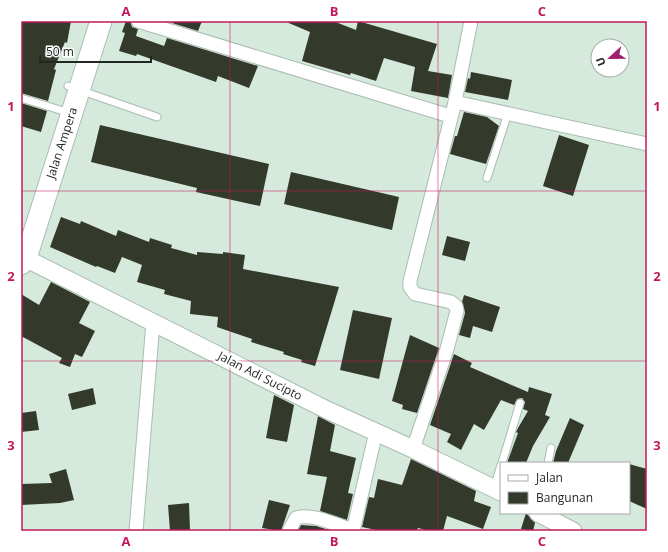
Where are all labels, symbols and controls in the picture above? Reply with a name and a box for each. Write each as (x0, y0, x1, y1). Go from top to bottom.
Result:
text: A (122, 2, 131, 20)
text: B (330, 2, 339, 20)
text: C (538, 2, 546, 20)
scale bar (40, 38, 151, 64)
north arrow (590, 38, 630, 78)
text: 50 m (46, 43, 74, 60)
text: U (592, 55, 609, 69)
text: 1 (7, 97, 15, 115)
text: 1 (653, 97, 661, 115)
street label: Jalan Ampera (42, 105, 81, 182)
text: 2 (7, 267, 15, 285)
text: 2 (653, 267, 661, 285)
street label: Jalan Adi Sucipto (214, 346, 305, 404)
text: 3 (7, 436, 15, 454)
text: 3 (653, 436, 661, 454)
legend (500, 462, 630, 514)
text: Jalan (535, 469, 563, 486)
text: Bangunan (536, 489, 593, 506)
text: A (122, 532, 131, 550)
text: B (330, 532, 339, 550)
text: C (538, 532, 546, 550)

